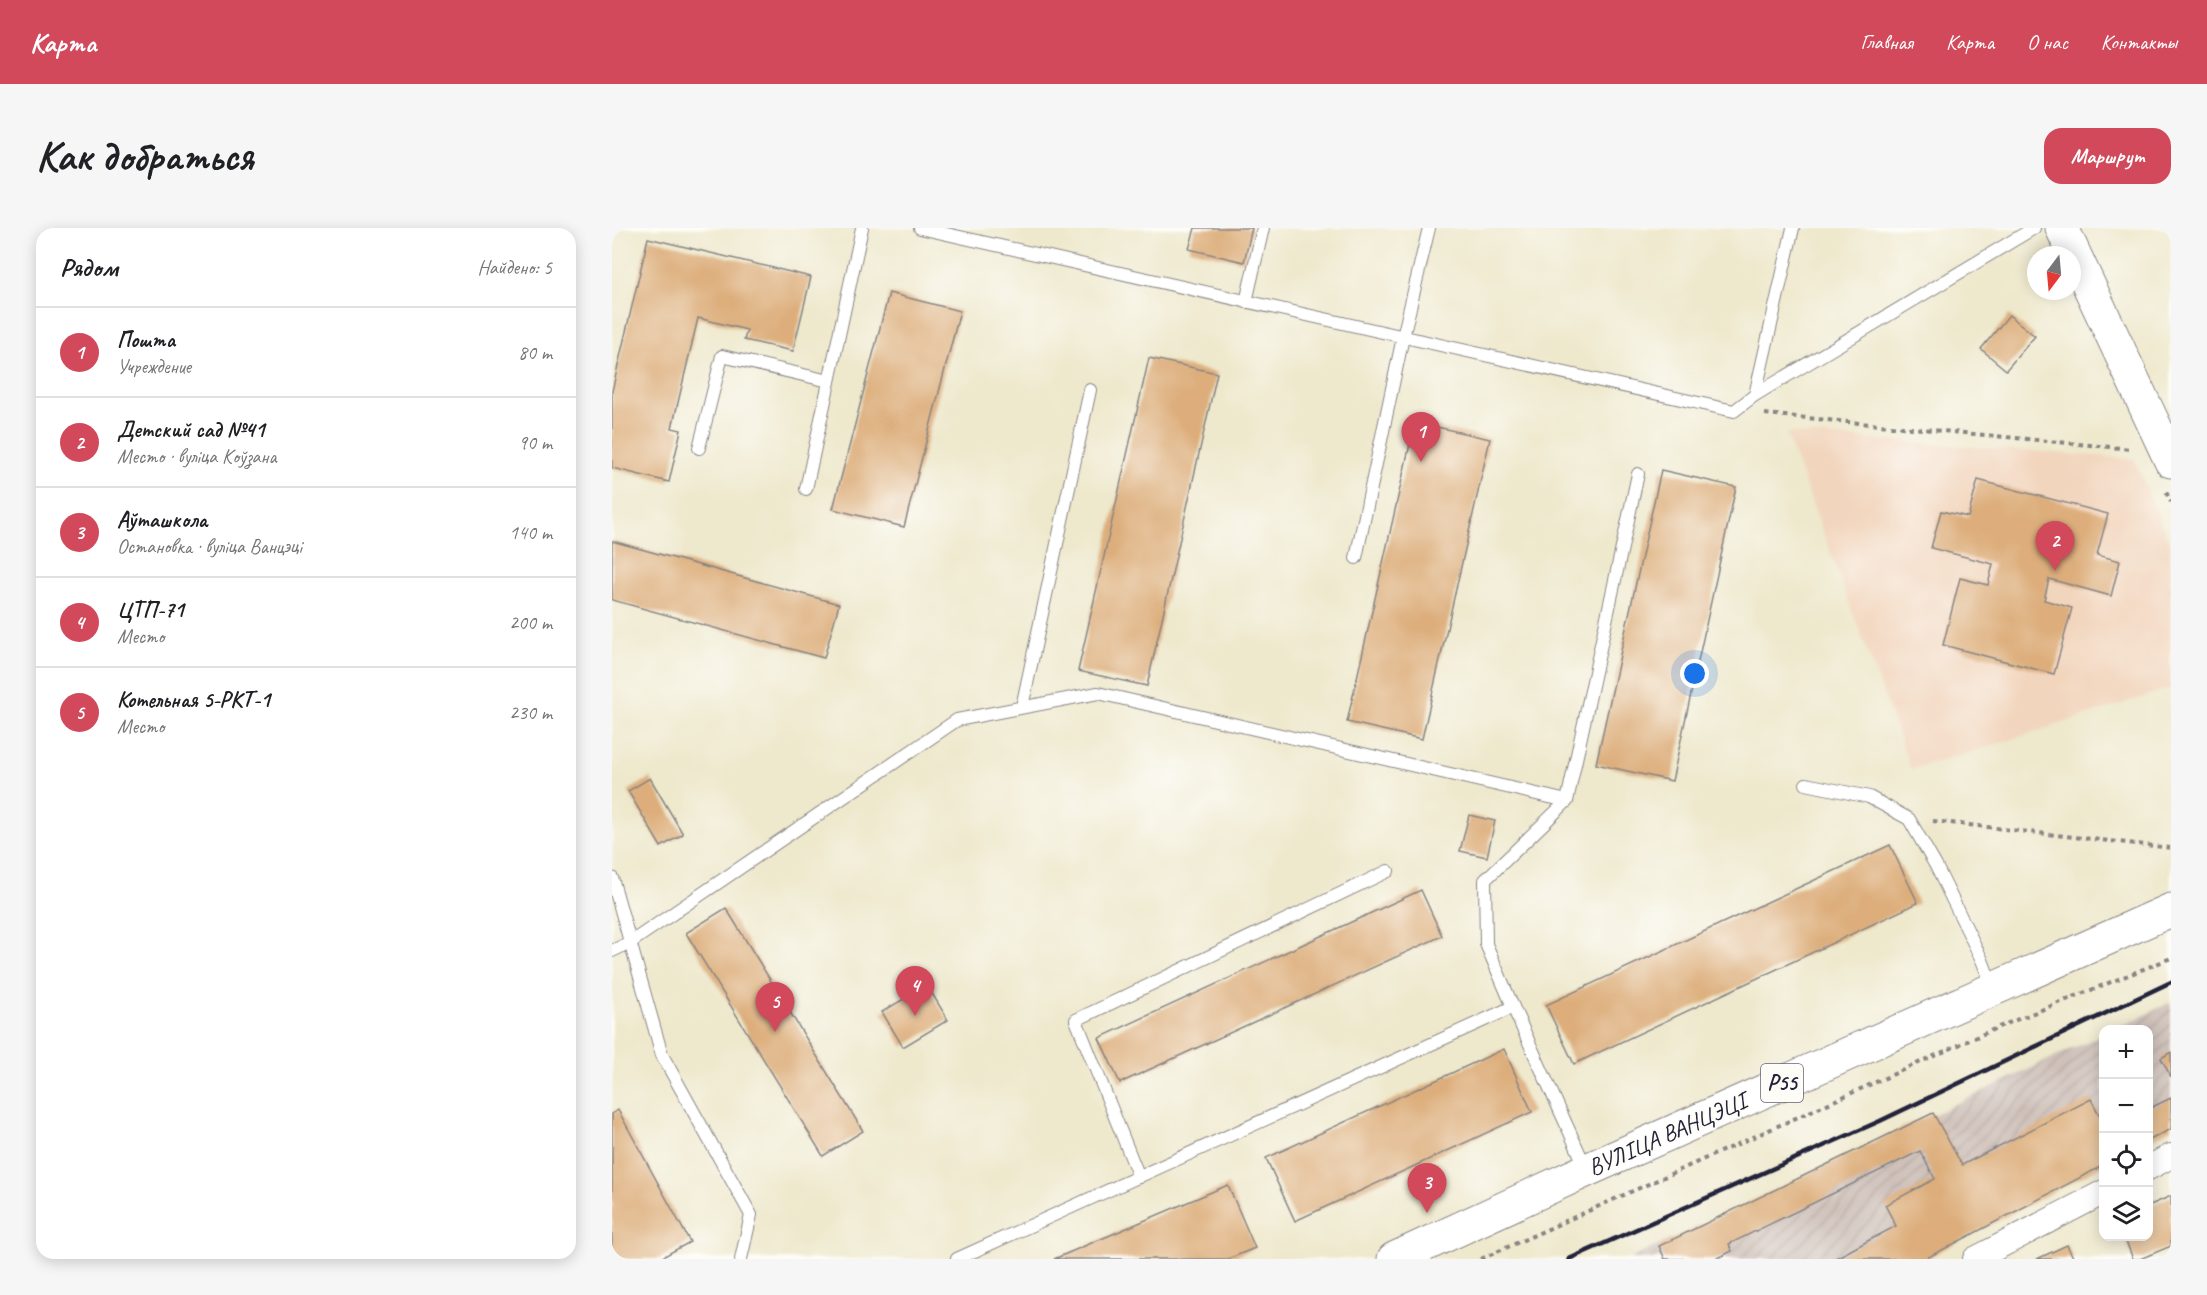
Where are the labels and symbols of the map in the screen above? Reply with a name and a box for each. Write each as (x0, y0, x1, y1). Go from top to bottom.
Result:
north arrow (2027, 246, 2081, 300)
pin: 1 (1402, 412, 1440, 462)
pin: 2 (2036, 522, 2074, 571)
your location (1680, 659, 1709, 688)
pin: 4 (896, 966, 934, 1016)
pin: 5 (756, 982, 794, 1032)
road number: Р55 (1761, 1064, 1803, 1102)
street label: ВУЛІЦА ВАНЦЭЦІ (1583, 1083, 1756, 1182)
pin: 3 (1408, 1164, 1446, 1213)

